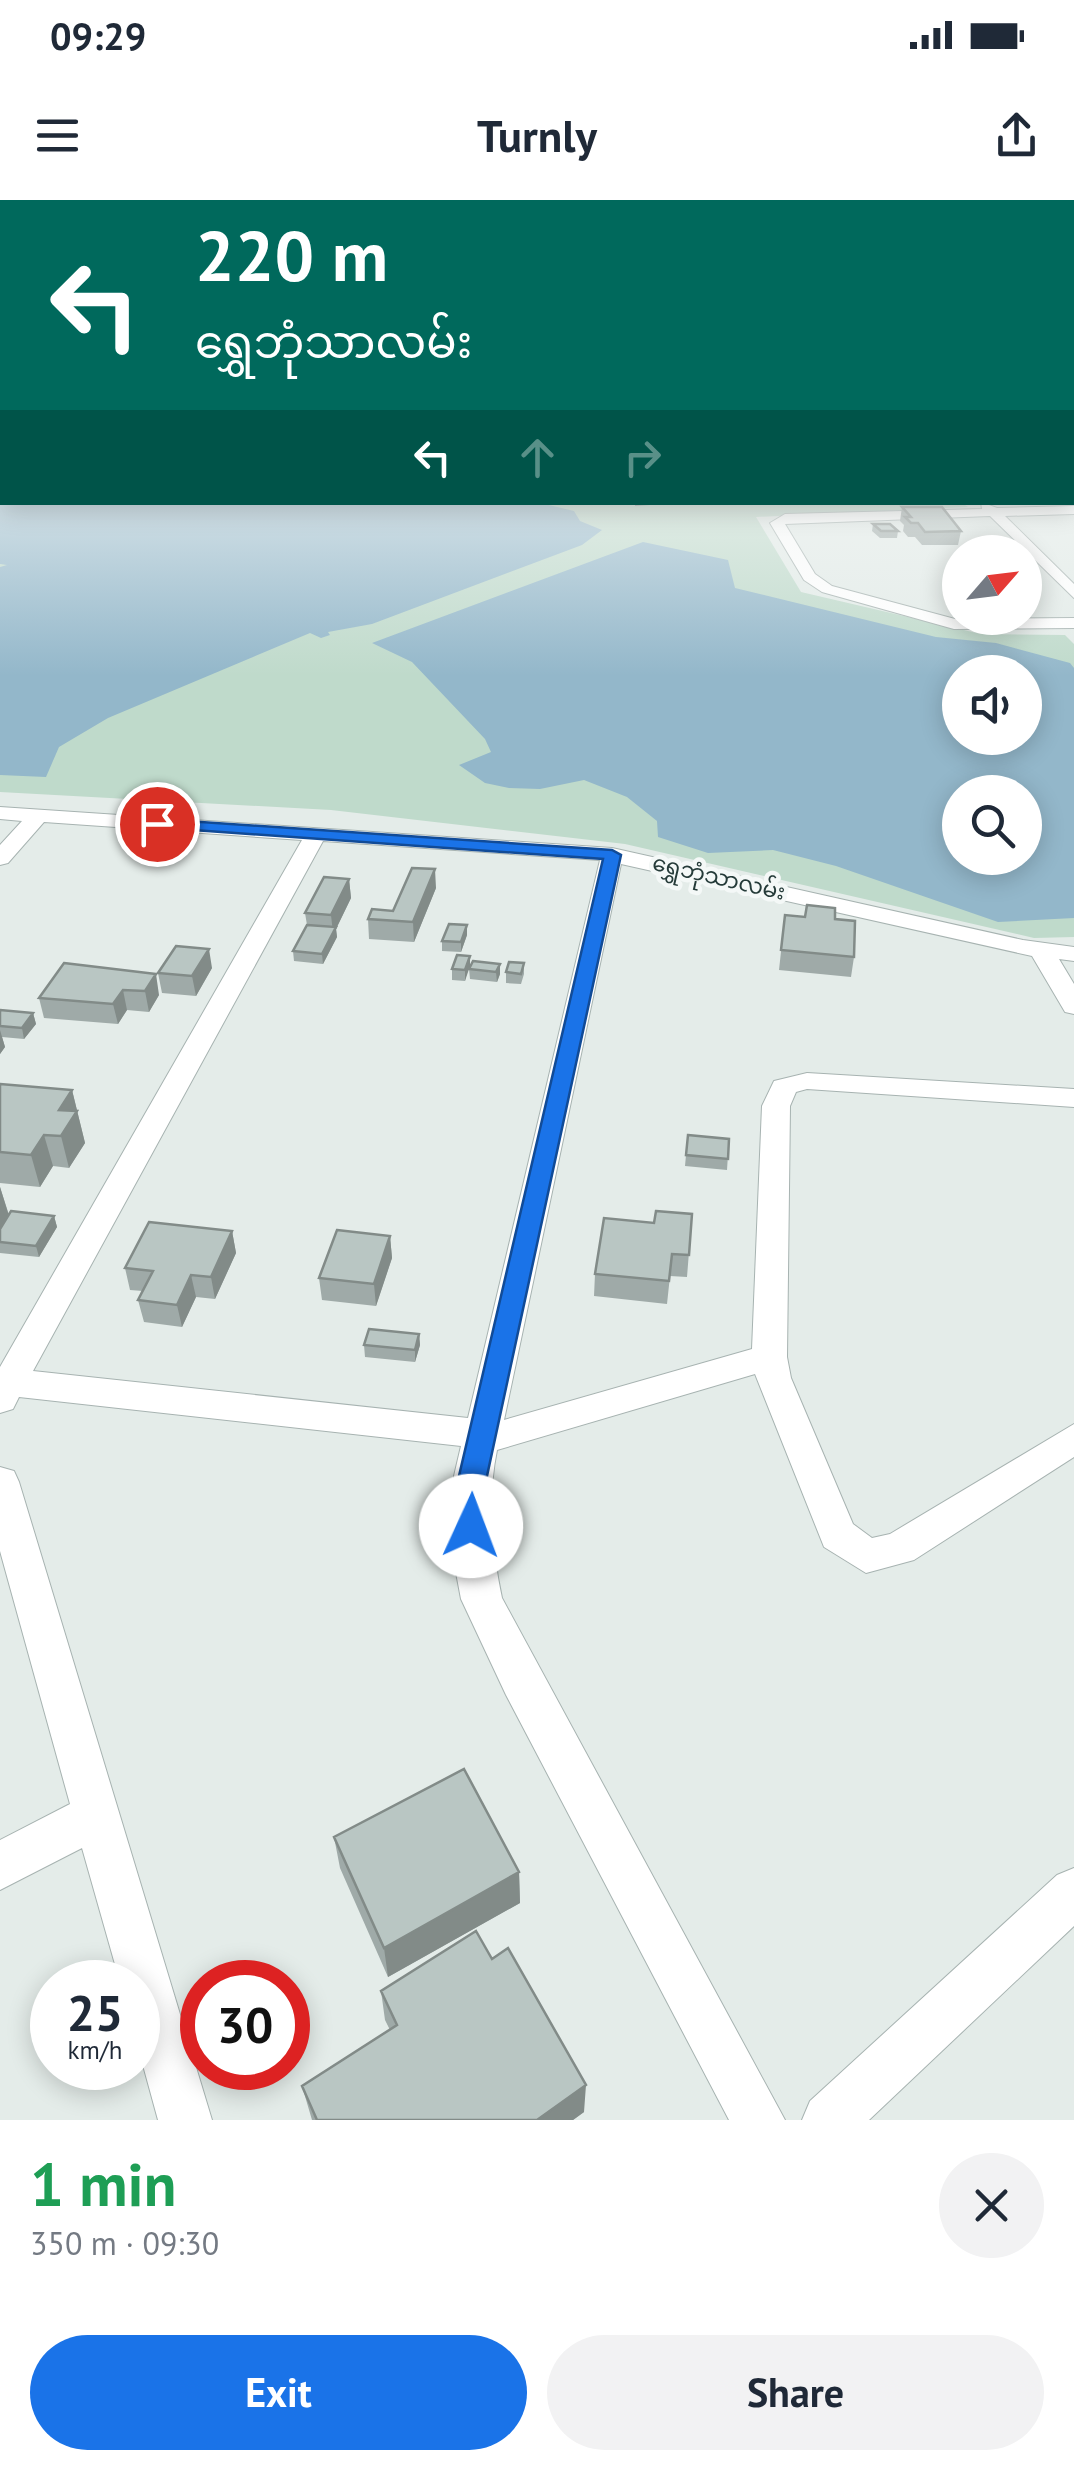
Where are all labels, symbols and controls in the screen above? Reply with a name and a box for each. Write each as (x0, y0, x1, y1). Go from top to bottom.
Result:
text: 09:29 (50, 11, 146, 60)
text: Turnly (477, 106, 597, 164)
icon: menu (30, 108, 85, 163)
icon: share (989, 108, 1044, 163)
text: 220 m (195, 210, 388, 300)
icon: left (30, 240, 160, 370)
text: ရွှေဘုံသာလမ်း (195, 312, 472, 370)
icon: left (405, 430, 460, 485)
icon: ahead (510, 430, 565, 485)
icon: right (615, 430, 670, 485)
north arrow (942, 535, 1042, 635)
map controls (942, 535, 1042, 875)
button: sound (942, 655, 1042, 755)
button: search (942, 775, 1042, 875)
pin (115, 782, 200, 867)
icon: arrive (130, 797, 185, 852)
street label: ရွှေဘုံသာလမ်း (649, 847, 788, 910)
position arrow (419, 1474, 523, 1578)
speed limit sign: 30 (180, 1960, 310, 2090)
text: 25 (67, 1980, 123, 2045)
text: km/h (68, 2034, 122, 2066)
text: 1 min (30, 2145, 176, 2223)
button: close (939, 2153, 1044, 2258)
text: 350 m · 09:30 (30, 2222, 219, 2264)
button: Exit (30, 2335, 527, 2450)
button: Share (547, 2335, 1044, 2450)

